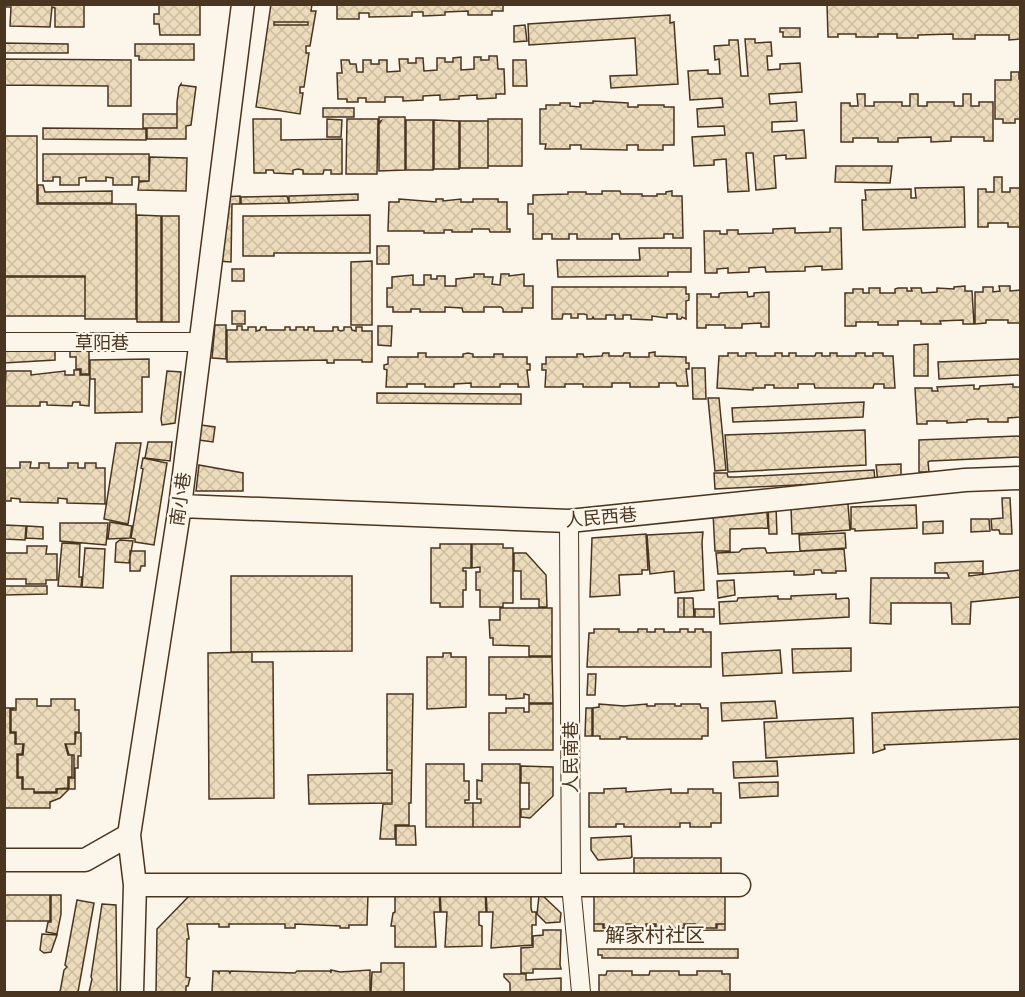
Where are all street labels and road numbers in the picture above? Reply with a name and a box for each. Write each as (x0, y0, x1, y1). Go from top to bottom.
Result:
street label: 草阳巷 (75, 329, 129, 356)
street label: 南小巷 (163, 470, 197, 528)
street label: 人民西巷 (564, 500, 638, 534)
street label: 人民南巷 (557, 721, 584, 793)

